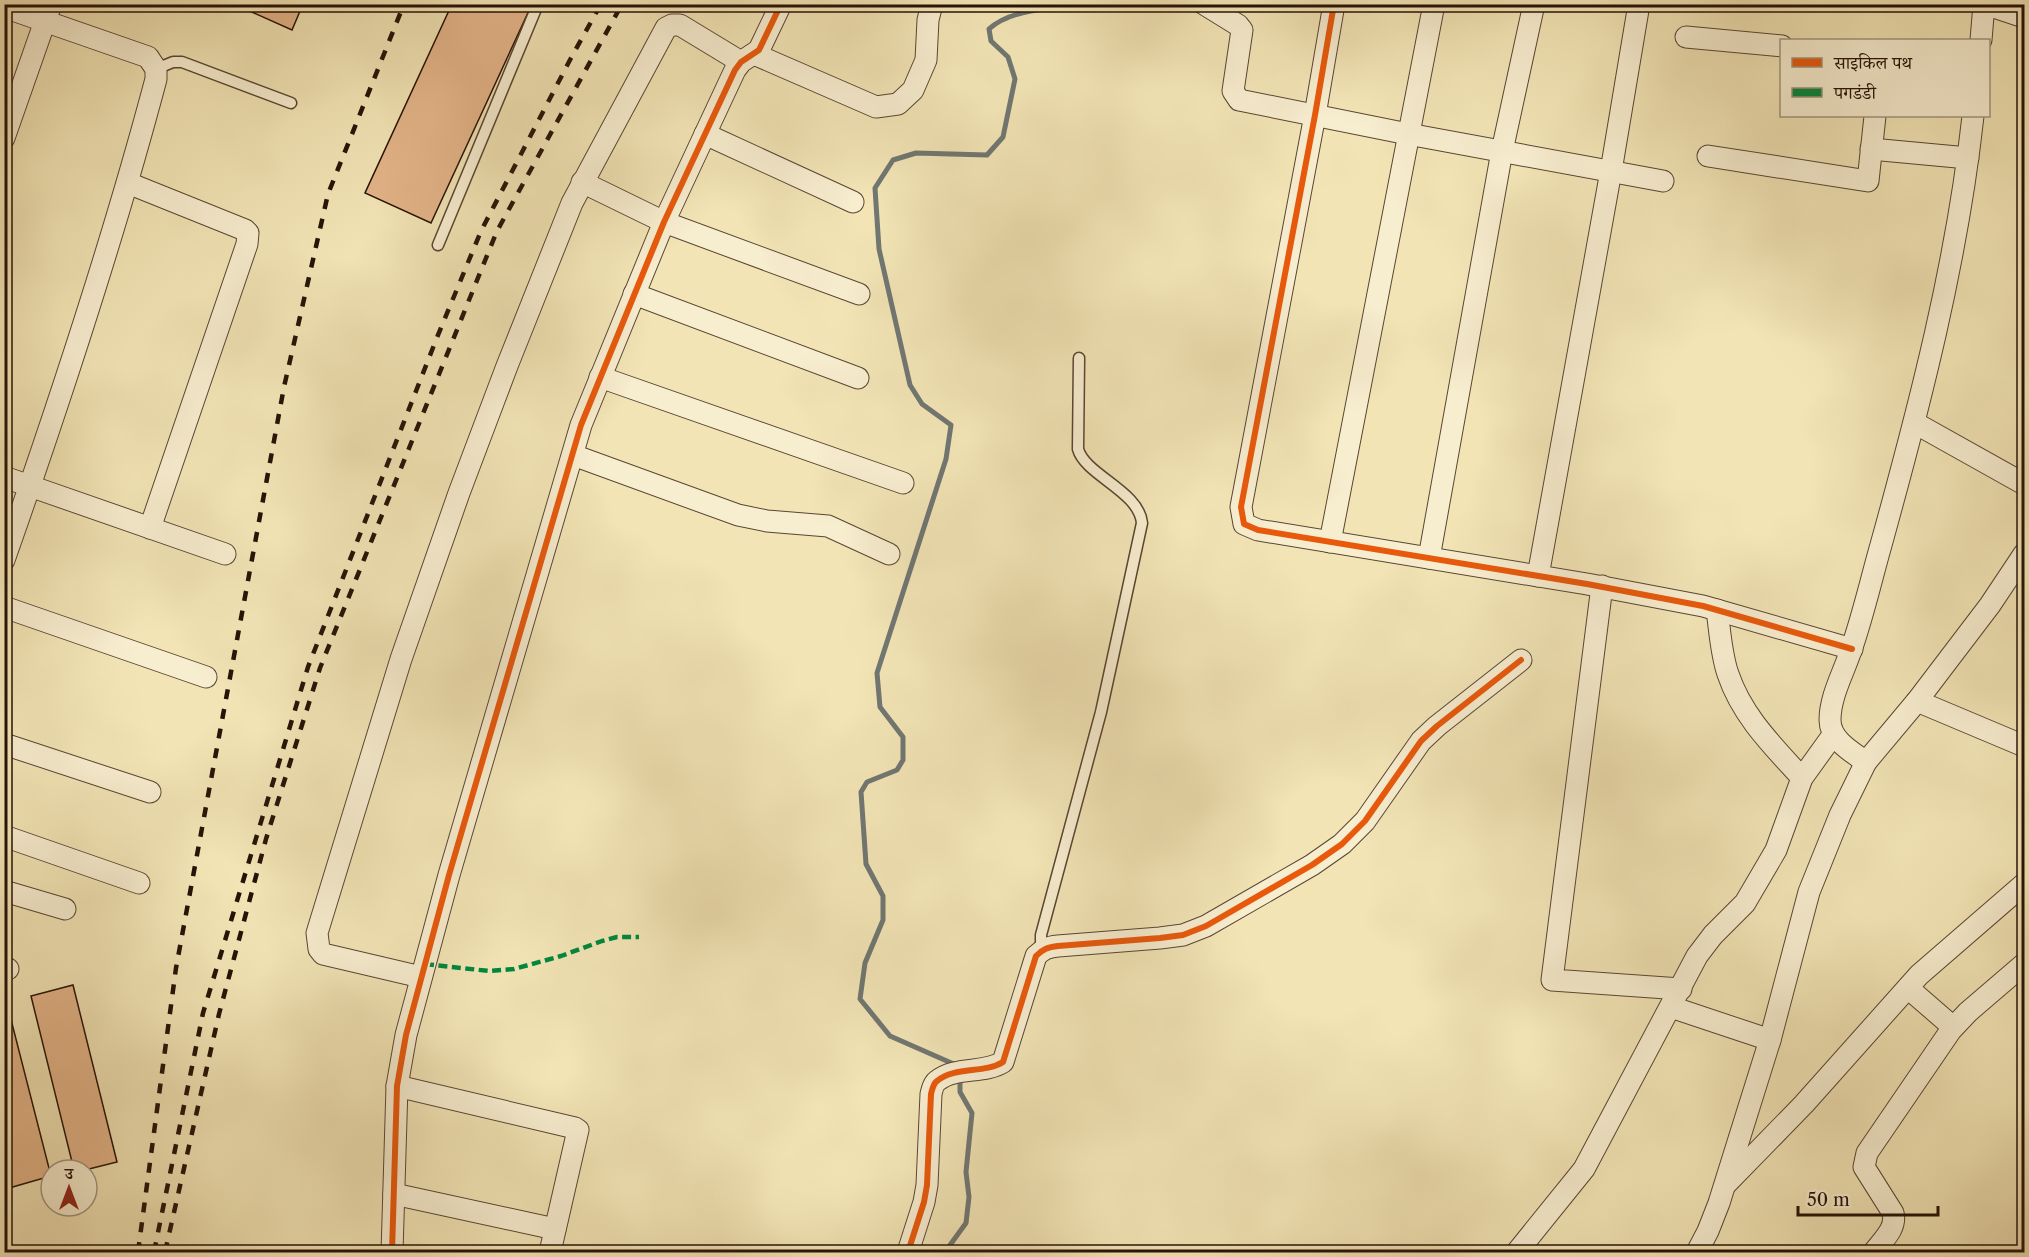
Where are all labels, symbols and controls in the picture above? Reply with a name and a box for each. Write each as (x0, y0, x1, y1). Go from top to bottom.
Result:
legend (1780, 39, 1990, 117)
text: साइकिल पथ (1833, 52, 1913, 74)
text: पगडंडी (1833, 82, 1877, 104)
north arrow (39, 1158, 99, 1218)
text: उ (64, 1163, 75, 1183)
scale bar (1798, 1179, 1938, 1217)
text: 50 m (1807, 1189, 1850, 1211)

